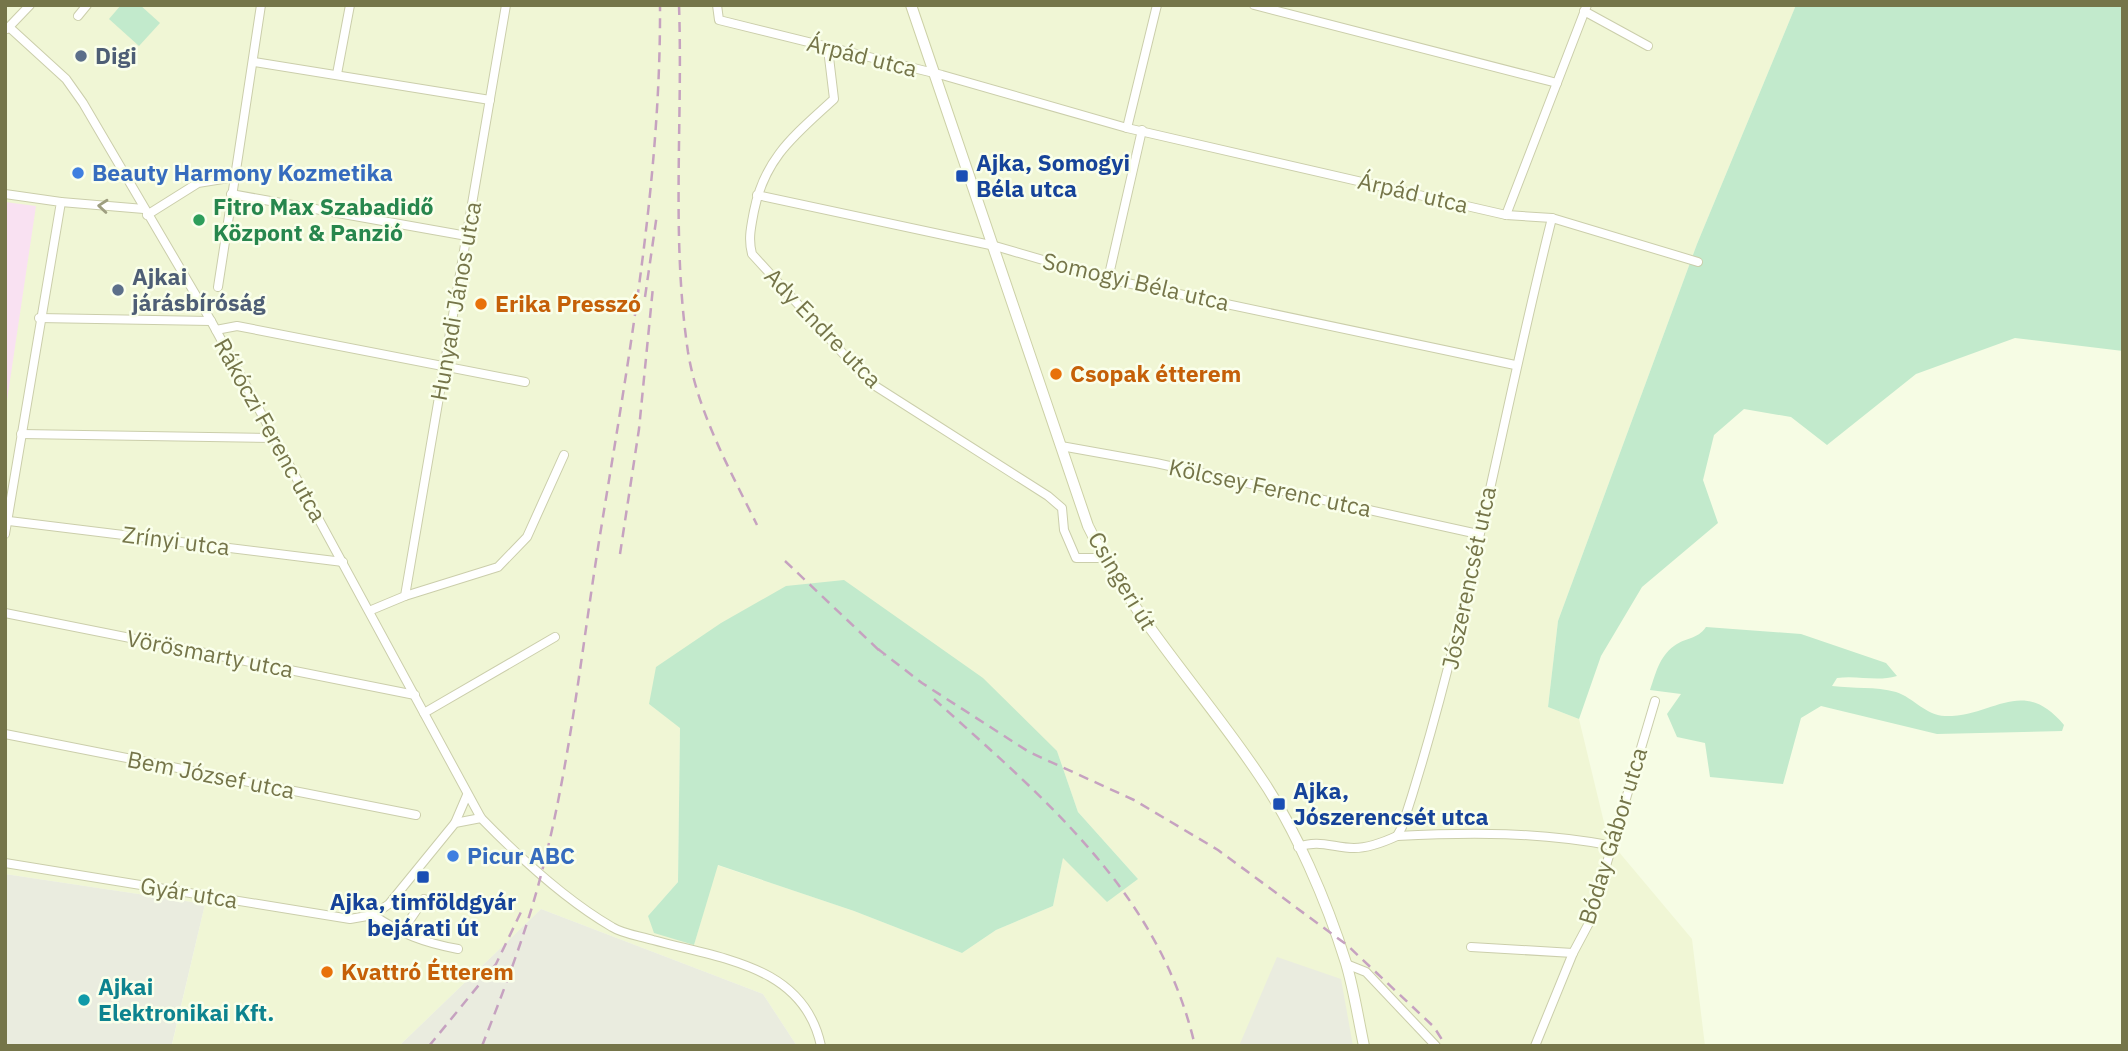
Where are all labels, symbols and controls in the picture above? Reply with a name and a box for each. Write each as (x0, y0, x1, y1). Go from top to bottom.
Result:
street label: Árpád utca (804, 27, 920, 83)
place label: Digi (95, 40, 137, 70)
marker: Digi (73, 48, 89, 64)
place label: Ajka, Somogyi Béla utca (976, 147, 1130, 203)
place label: Beauty Harmony Kozmetika (92, 157, 393, 187)
marker: Beauty Harmony Kozmetika (70, 165, 86, 181)
street label: Árpád utca (1355, 165, 1471, 219)
marker: Ajka, Somogyi Béla utca (954, 168, 970, 184)
place label: Fitro Max Szabadidő Központ & Panzió (213, 191, 434, 247)
one-way arrow (97, 199, 108, 214)
street label: Hunyadi János utca (423, 199, 487, 403)
marker: Fitro Max Szabadidő Központ & Panzió (191, 212, 207, 228)
street label: Somogyi Béla utca (1040, 245, 1232, 317)
place label: Ajkai járásbíróság (131, 261, 266, 317)
street label: Ady Endre utca (759, 261, 889, 394)
marker: Ajkai járásbíróság (110, 282, 126, 298)
place label: Erika Presszó (495, 288, 641, 318)
marker: Erika Presszó (473, 296, 489, 312)
street label: Rákóczi Ferenc utca (208, 332, 334, 527)
place label: Csopak étterem (1070, 358, 1241, 388)
marker: Csopak étterem (1048, 366, 1064, 382)
street label: Kölcsey Ferenc utca (1166, 451, 1374, 523)
street label: Jószerencsét utca (1434, 483, 1502, 672)
street label: Zrínyi utca (121, 519, 232, 561)
street label: Csingeri út (1082, 526, 1164, 635)
street label: Vörösmarty utca (124, 622, 296, 684)
street label: Bem József utca (125, 743, 297, 805)
street label: Bóday Gábor utca (1571, 744, 1653, 928)
place label: Ajka, Jószerencsét utca (1293, 775, 1489, 831)
marker: Ajka, Jószerencsét utca (1271, 796, 1287, 812)
place label: Picur ABC (467, 840, 575, 870)
marker: Picur ABC (445, 848, 461, 864)
marker: Ajka, timföldgyár bejárati út (415, 869, 431, 885)
street label: Gyár utca (138, 870, 240, 915)
place label: Ajka, timföldgyár bejárati út (330, 886, 516, 942)
place label: Kvattró Étterem (341, 956, 514, 986)
marker: Kvattró Étterem (319, 964, 335, 980)
place label: Ajkai Elektronikai Kft. (98, 971, 274, 1027)
marker: Ajkai Elektronikai Kft. (76, 992, 92, 1008)

